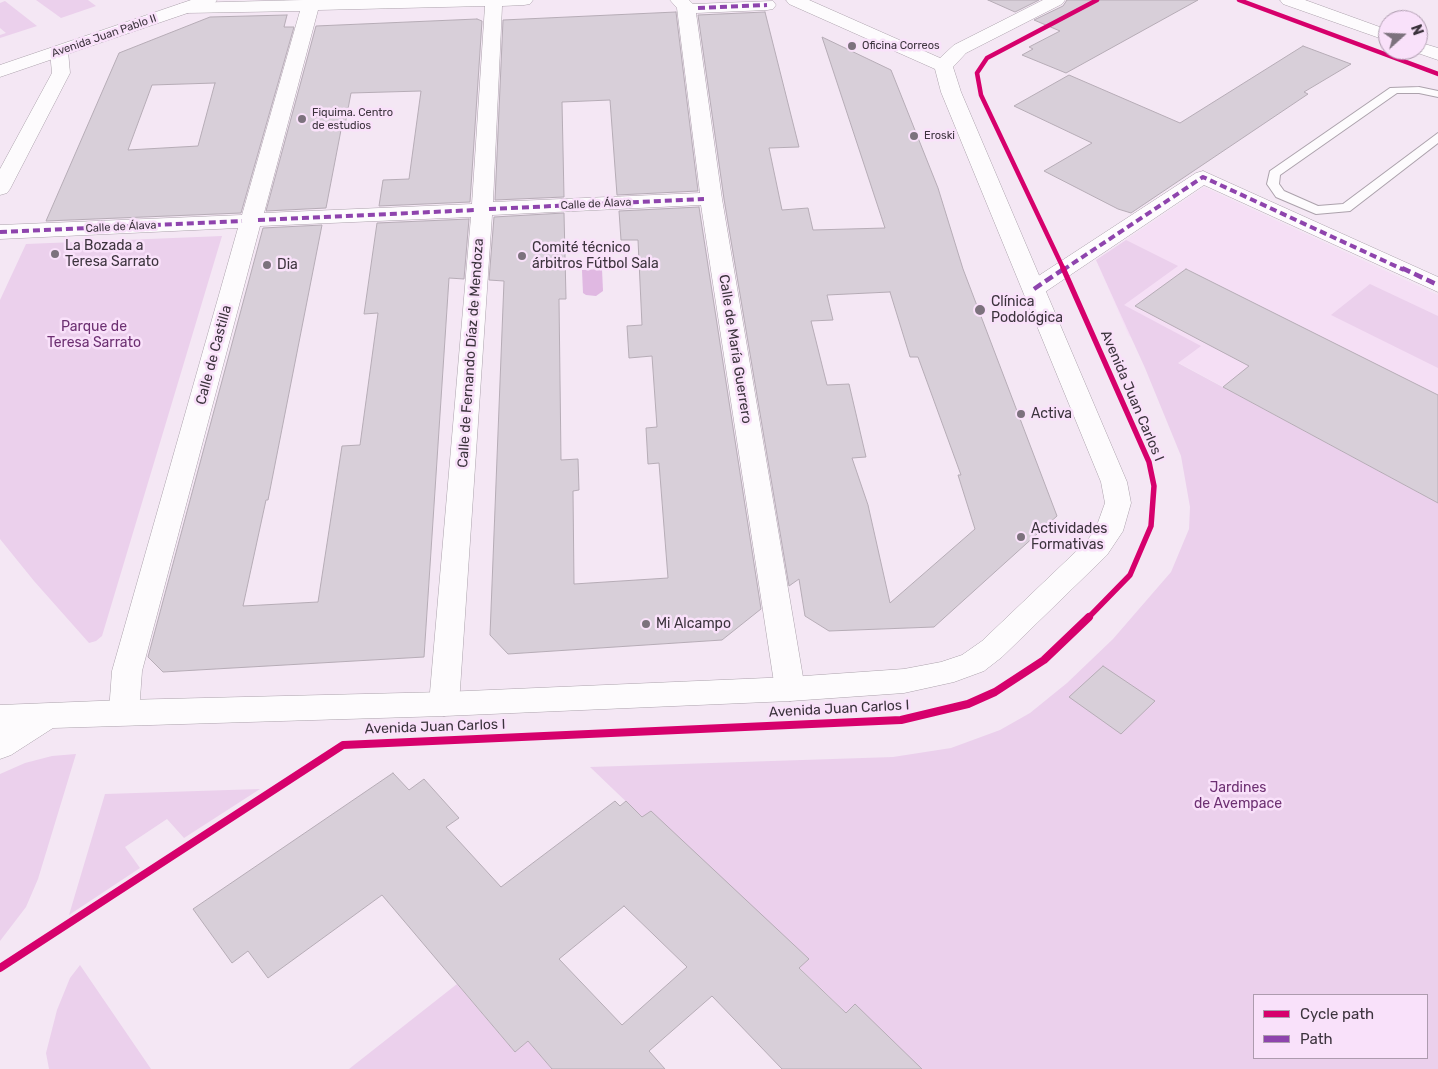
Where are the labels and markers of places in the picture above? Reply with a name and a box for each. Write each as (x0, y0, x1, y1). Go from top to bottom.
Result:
place label: Oficina Correos (862, 39, 940, 53)
marker: Oficina Correos (846, 40, 858, 52)
place label: Fiquima. Centro de estudios (312, 106, 393, 132)
marker: Fiquima. Centro de estudios (296, 113, 308, 125)
place label: Eroski (924, 129, 955, 143)
marker: Eroski (908, 130, 920, 142)
place label: La Bozada a Teresa Sarrato (65, 238, 159, 270)
place label: Comité técnico árbitros Fútbol Sala (532, 240, 659, 272)
marker: La Bozada a Teresa Sarrato (49, 248, 61, 260)
marker: Comité técnico árbitros Fútbol Sala (516, 250, 528, 262)
place label: Dia (277, 257, 298, 273)
marker: Dia (261, 259, 273, 271)
place label: Clínica Podológica (991, 294, 1063, 326)
marker: Clínica Podológica (973, 303, 987, 317)
place label: Activa (1031, 406, 1072, 422)
marker: Activa (1015, 408, 1027, 420)
place label: Actividades Formativas (1031, 521, 1107, 554)
marker: Actividades Formativas (1015, 531, 1027, 543)
place label: Mi Alcampo (656, 616, 731, 632)
marker: Mi Alcampo (640, 618, 652, 630)

